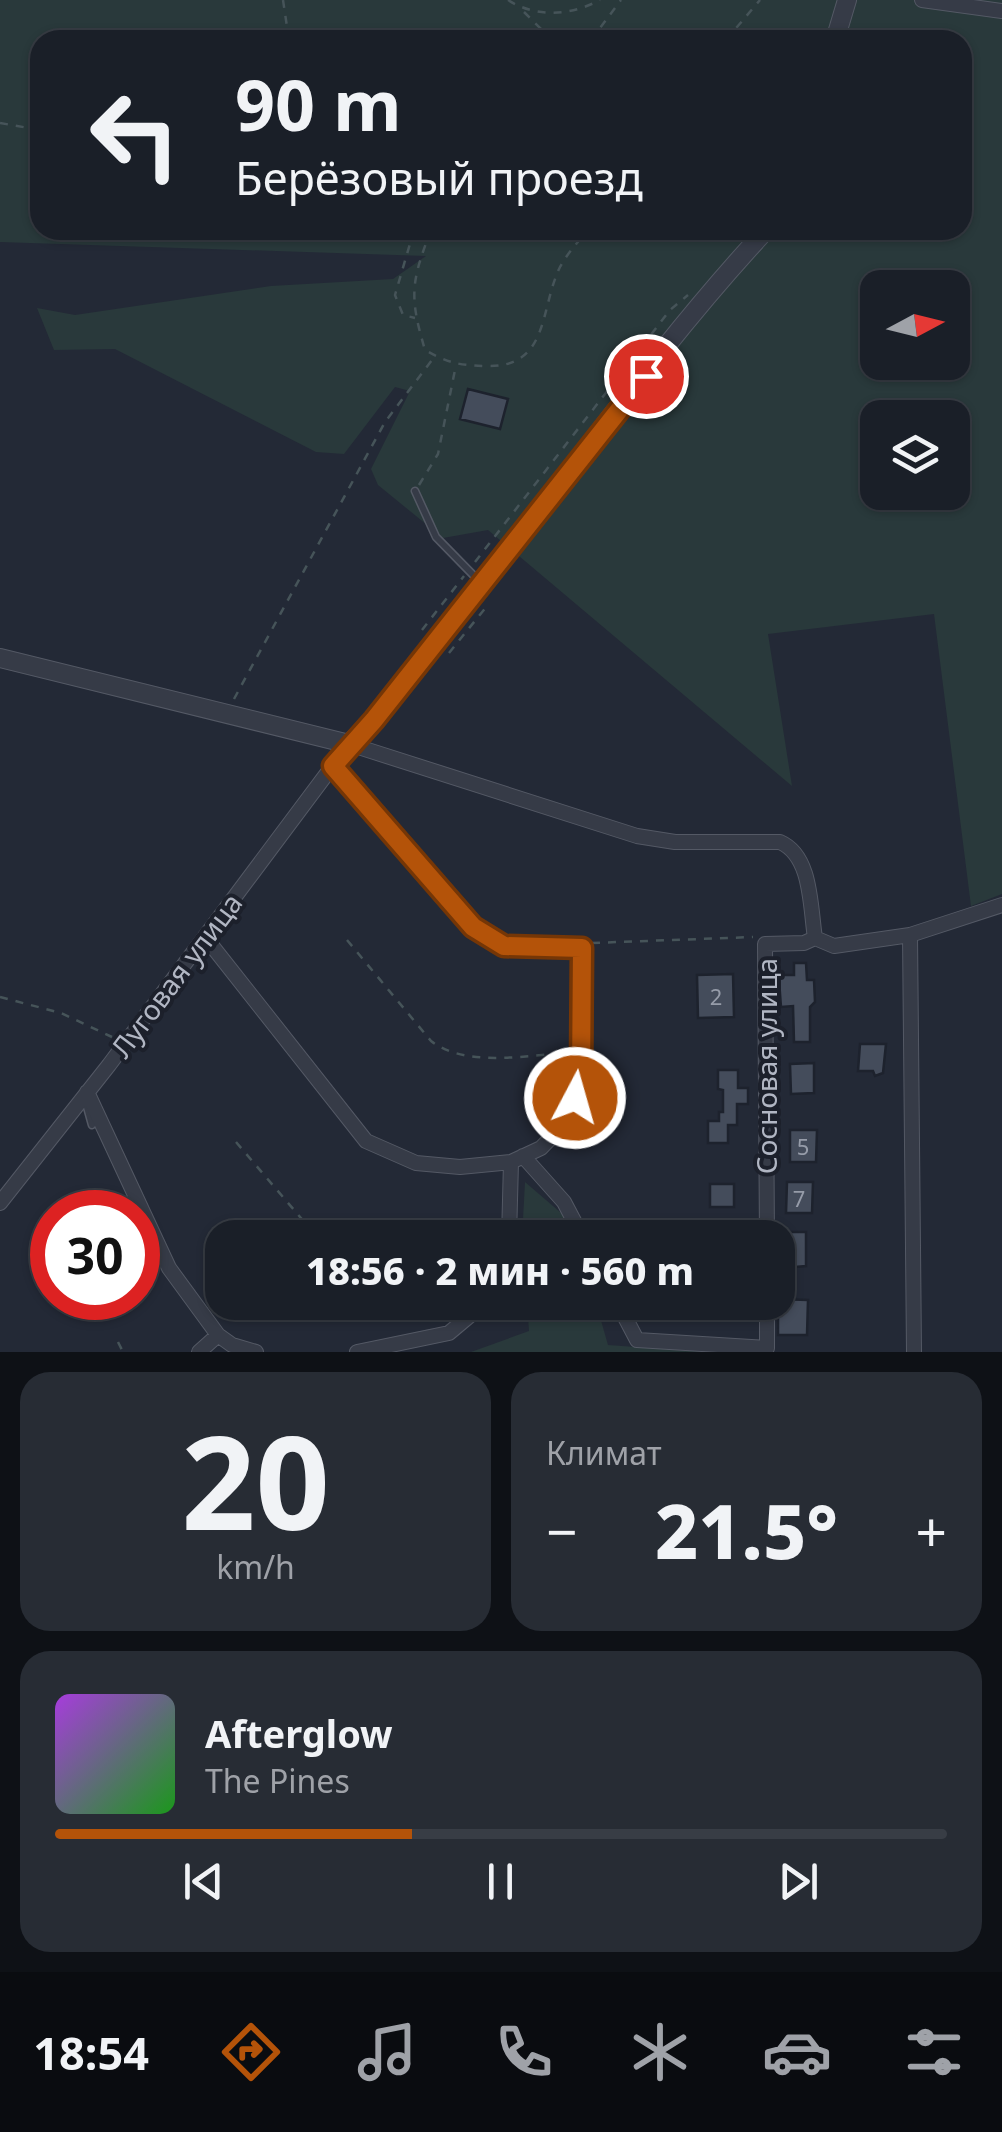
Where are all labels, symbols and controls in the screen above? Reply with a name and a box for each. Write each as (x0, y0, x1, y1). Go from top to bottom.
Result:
text: 90 m (235, 56, 402, 152)
icon: left (70, 70, 200, 200)
text: Берёзовый проезд (235, 147, 643, 208)
north arrow (860, 270, 970, 380)
map controls (860, 270, 970, 510)
pin (604, 334, 689, 419)
icon: arrive (619, 349, 674, 404)
button: layers (860, 400, 970, 510)
street label: Луговая улица (102, 885, 250, 1065)
street label: Сосновая улица (747, 958, 785, 1174)
house number: 2 (710, 981, 722, 1011)
position arrow (523, 1046, 627, 1150)
house number: 5 (797, 1131, 809, 1161)
house number: 7 (793, 1183, 805, 1213)
speed limit sign: 30 (30, 1190, 160, 1320)
text: 18:56 · 2 мин · 560 m (306, 1244, 694, 1296)
text: 20 (181, 1391, 330, 1568)
text: Климат (546, 1431, 662, 1474)
text: 21.5° (655, 1479, 838, 1581)
text: − (546, 1493, 577, 1568)
text: + (916, 1493, 947, 1568)
text: km/h (216, 1545, 295, 1588)
text: Afterglow (205, 1707, 393, 1759)
text: The Pines (205, 1759, 350, 1802)
icon: previous (176, 1854, 231, 1909)
icon: pause (473, 1854, 528, 1909)
icon: next (771, 1854, 826, 1909)
icon: directions (216, 2017, 286, 2087)
icon: music (352, 2017, 422, 2087)
icon: phone (489, 2017, 559, 2087)
icon: climate (625, 2017, 695, 2087)
icon: car (762, 2017, 832, 2087)
icon: filters (899, 2017, 969, 2087)
text: 18:54 (33, 2022, 149, 2083)

